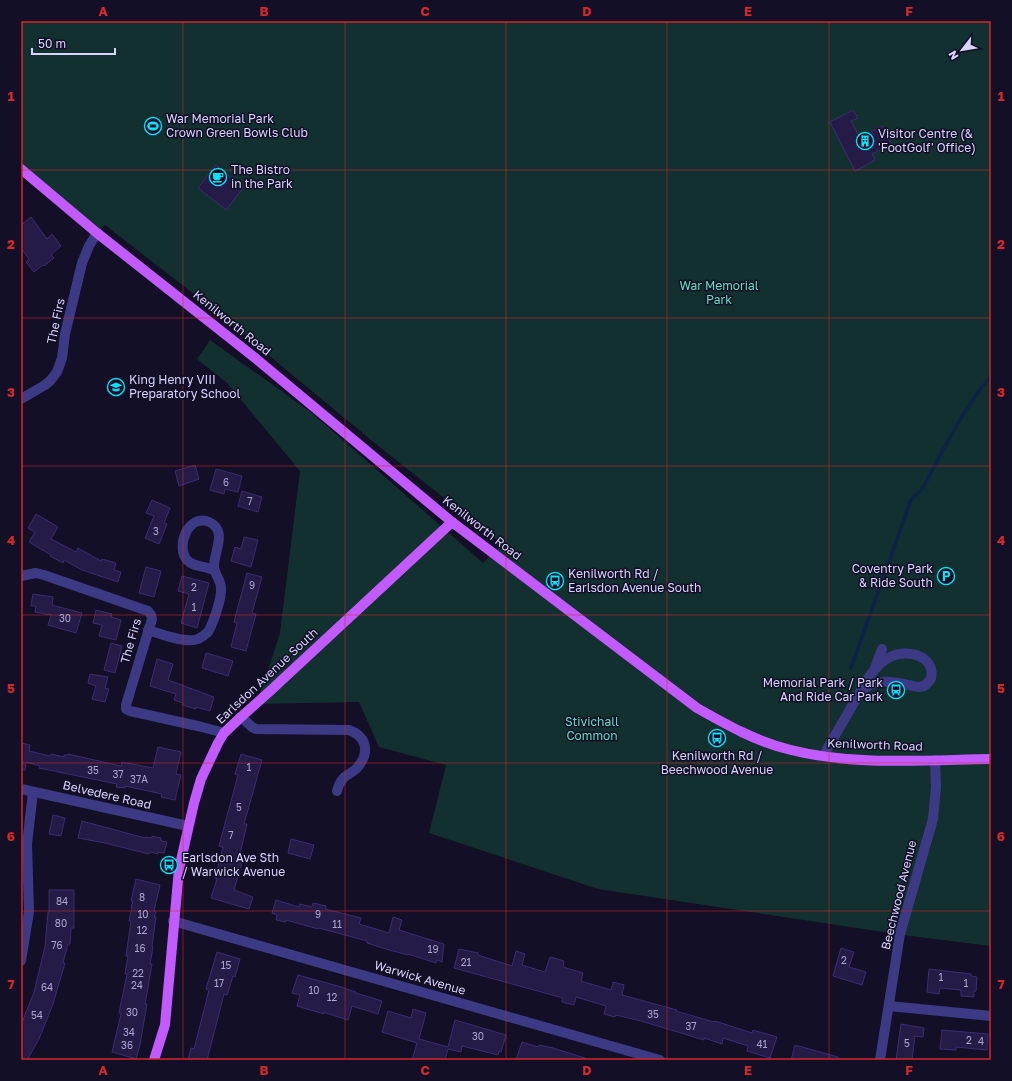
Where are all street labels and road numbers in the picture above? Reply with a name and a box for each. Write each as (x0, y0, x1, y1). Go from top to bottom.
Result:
street label: Kenilworth Road (190, 287, 274, 359)
street label: The Firs (43, 297, 68, 345)
street label: Kenilworth Road (440, 492, 525, 563)
street label: The Firs (117, 617, 144, 665)
street label: Earlsdon Avenue South (213, 625, 321, 727)
street label: Kenilworth Road (827, 735, 923, 754)
street label: Belvedere Road (61, 777, 153, 812)
street label: Beechwood Avenue (878, 838, 919, 951)
street label: Warwick Avenue (373, 957, 468, 998)

